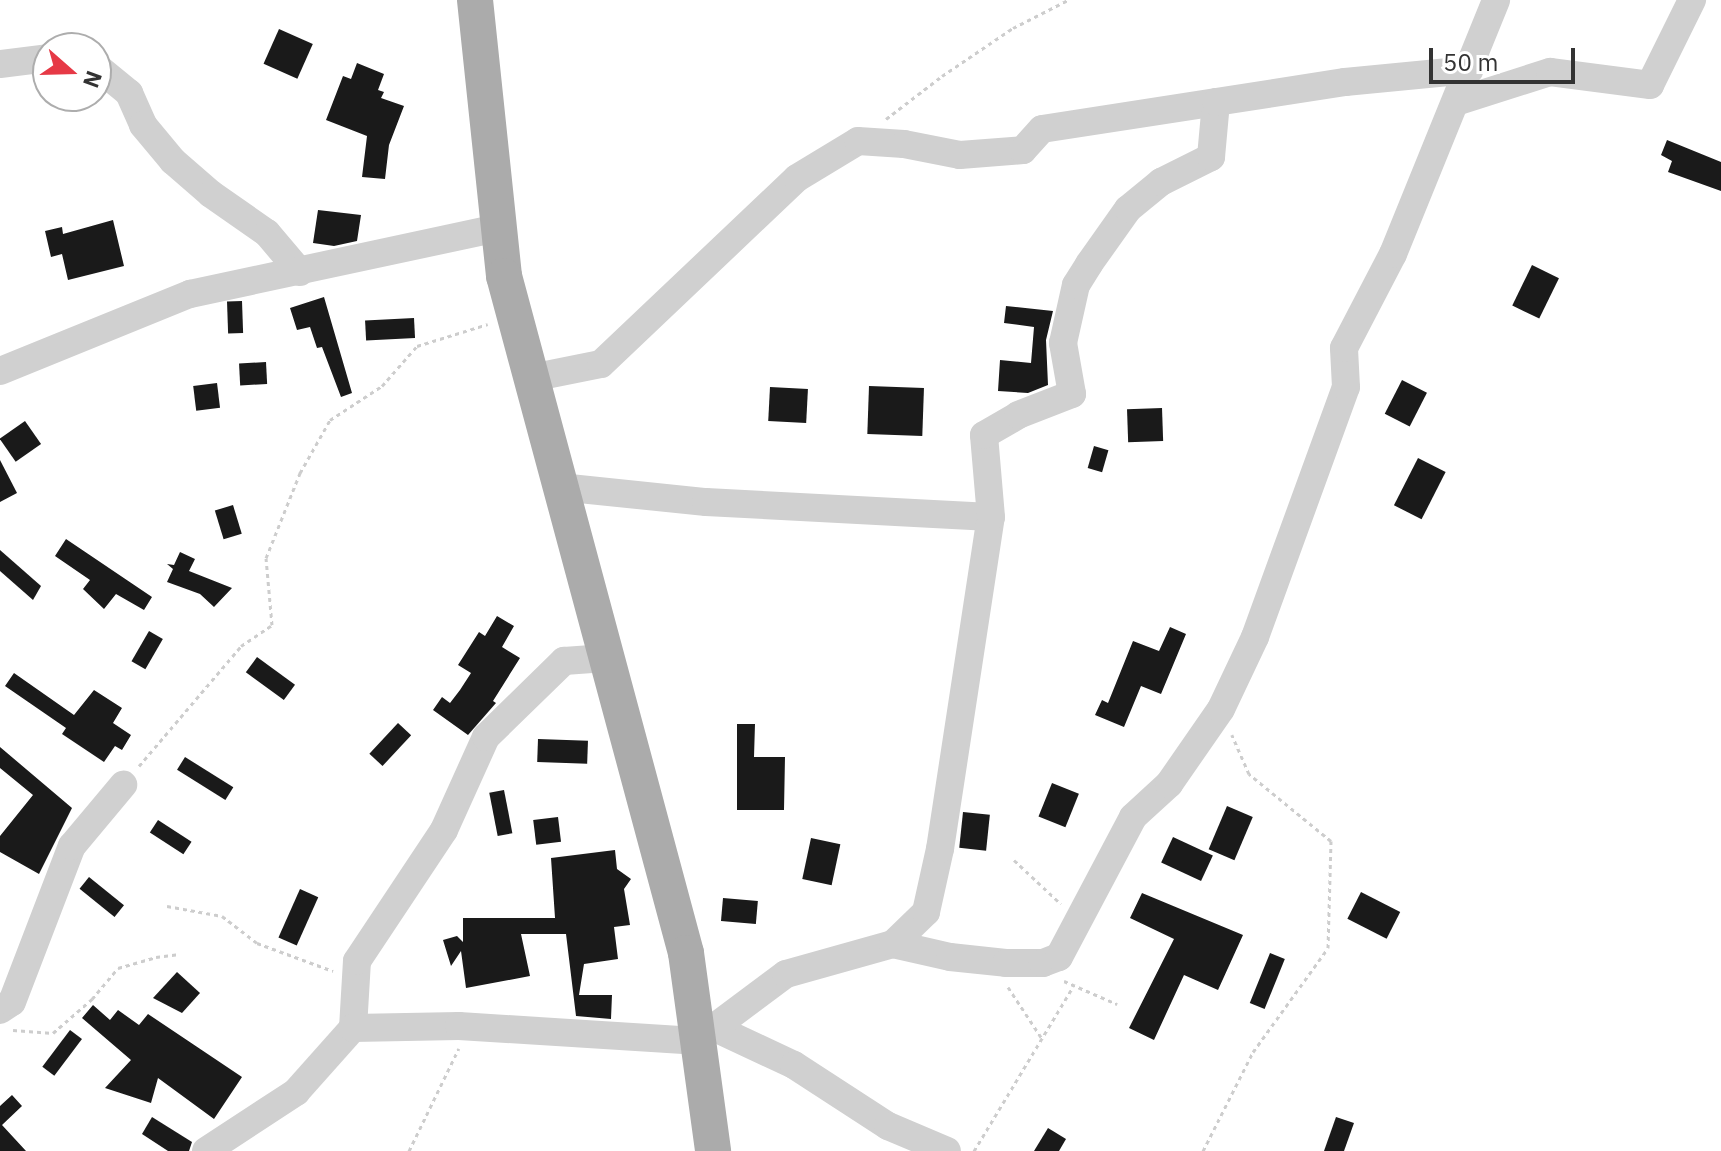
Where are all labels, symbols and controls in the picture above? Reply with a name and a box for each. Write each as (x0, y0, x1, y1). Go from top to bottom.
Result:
north arrow (32, 32, 112, 112)
scale bar (1433, 32, 1579, 82)
text: 50 m (1443, 46, 1498, 78)
text: N (77, 67, 109, 92)

